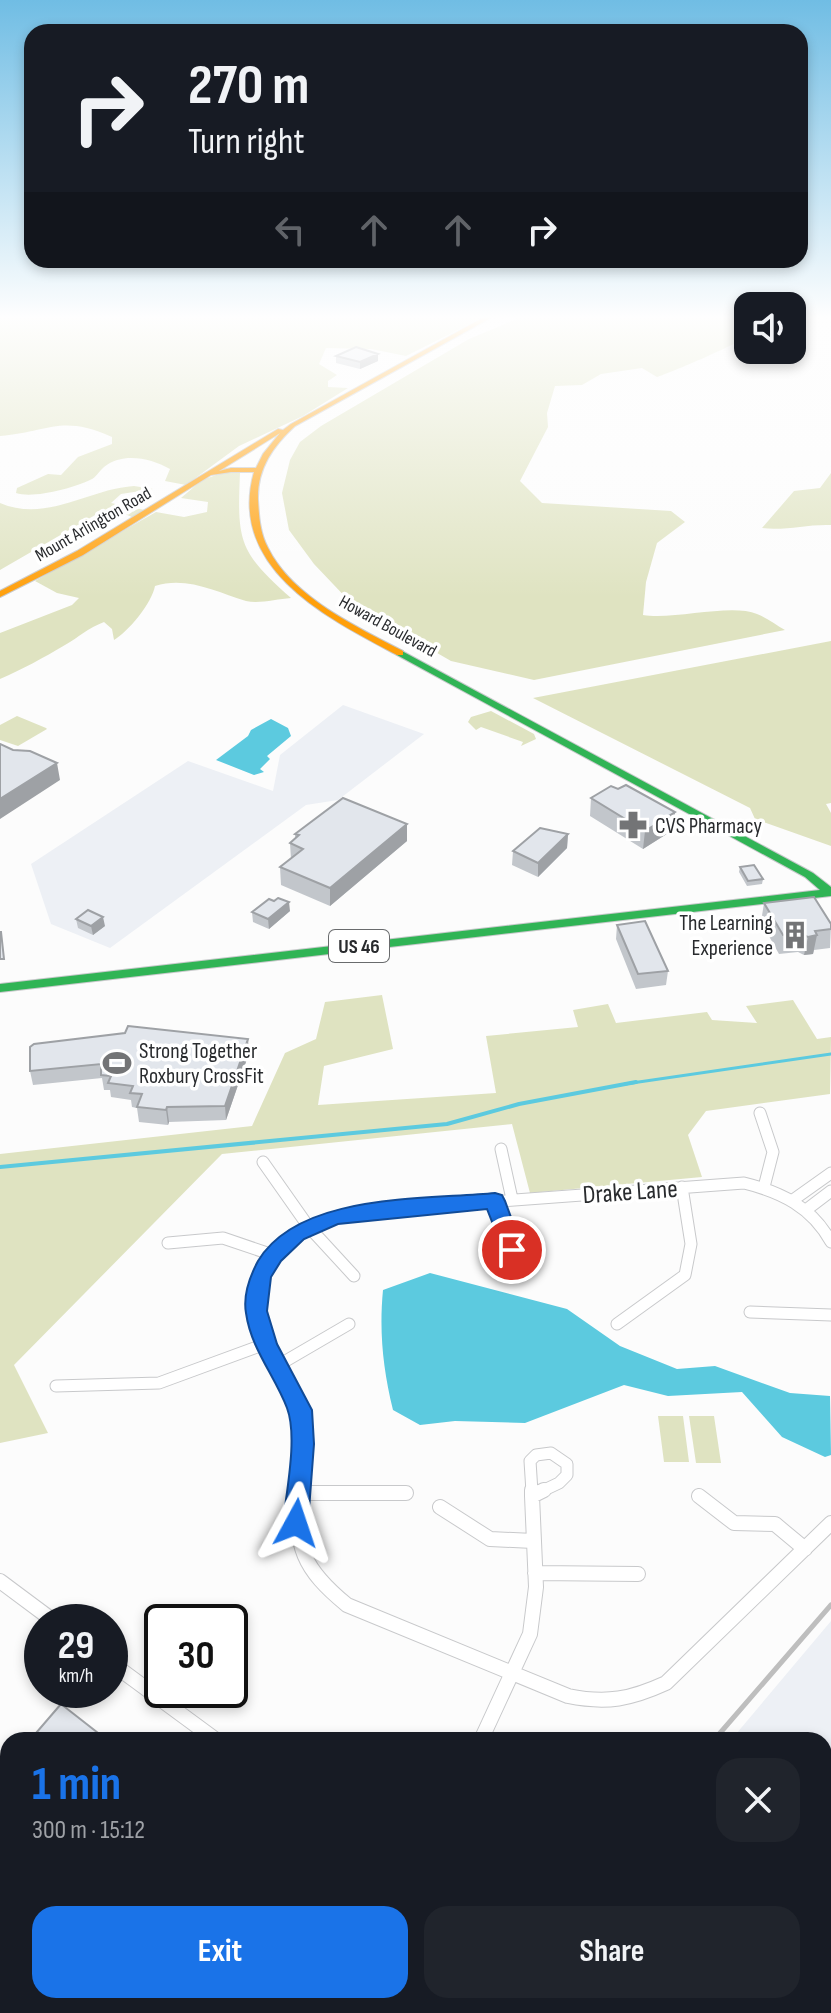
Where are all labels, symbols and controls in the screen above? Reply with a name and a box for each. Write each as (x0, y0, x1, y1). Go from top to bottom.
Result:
text: 270 m (188, 53, 309, 120)
icon: right (56, 56, 160, 160)
text: Turn right (188, 121, 305, 164)
icon: left (268, 208, 312, 252)
icon: ahead (352, 208, 396, 252)
icon: ahead (436, 208, 480, 252)
icon: right (520, 208, 564, 252)
map controls (734, 292, 806, 364)
button: sound (734, 292, 806, 364)
street label: Mount Arlington Road (32, 483, 155, 566)
street label: Howard Boulevard (335, 591, 440, 662)
pharmacy icon: CVS Pharmacy (618, 810, 648, 840)
place label: CVS Pharmacy (655, 813, 762, 840)
place label: The Learning Experience (679, 910, 773, 962)
building icon: The Learning Experience (780, 920, 810, 950)
road number: US 46 (329, 930, 389, 962)
place label: Strong Together Roxbury CrossFit (139, 1038, 264, 1090)
sports icon: Strong Together Roxbury CrossFit (102, 1048, 132, 1078)
street label: Drake Lane (582, 1174, 679, 1211)
pin (478, 1216, 546, 1284)
icon: arrive (490, 1228, 534, 1272)
position arrow (254, 1481, 338, 1565)
speed limit sign: 30 (144, 1604, 248, 1708)
text: 29 (58, 1622, 94, 1670)
text: km/h (59, 1664, 93, 1688)
text: 1 min (32, 1756, 121, 1813)
button: close (716, 1758, 800, 1842)
text: 300 m · 15:12 (32, 1815, 145, 1846)
button: Exit (32, 1906, 408, 1998)
button: Share (424, 1906, 800, 1998)

